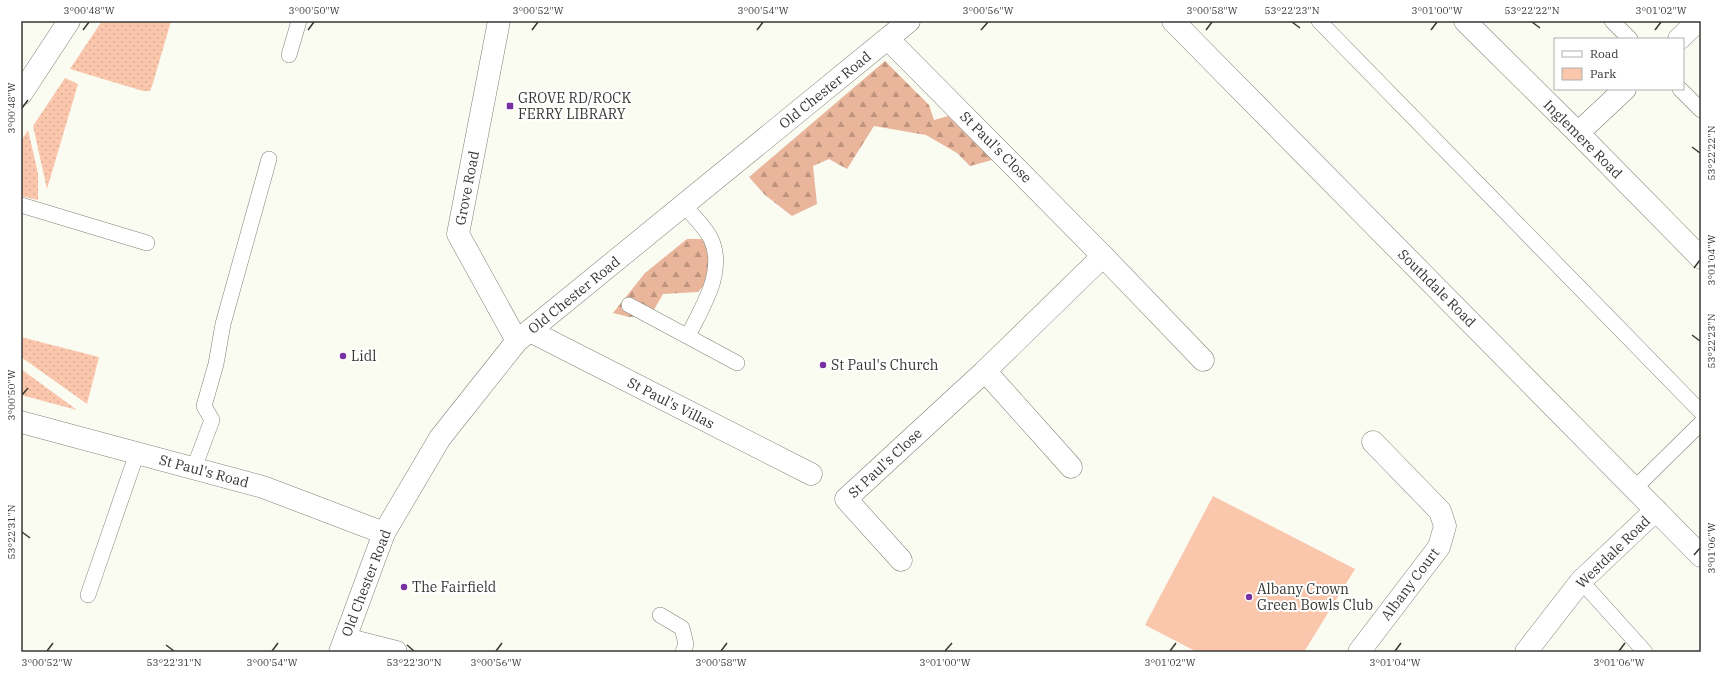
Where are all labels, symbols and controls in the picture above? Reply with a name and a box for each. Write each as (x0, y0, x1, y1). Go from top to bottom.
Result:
text: 3°00'48"W (63, 4, 115, 17)
text: 3°00'50"W (288, 4, 340, 17)
text: 3°00'52"W (512, 4, 564, 17)
text: 3°00'54"W (737, 4, 789, 17)
text: 3°00'56"W (962, 4, 1014, 17)
text: 3°00'58"W (1186, 4, 1238, 17)
text: 53°22'23"N (1265, 4, 1320, 17)
text: 3°01'00"W (1411, 4, 1463, 17)
text: 53°22'22"N (1505, 4, 1560, 17)
text: 3°01'02"W (1635, 4, 1687, 17)
legend (1554, 38, 1684, 90)
text: Road (1590, 46, 1619, 61)
street label: Old Chester Road (775, 47, 875, 133)
text: Park (1590, 66, 1616, 81)
text: 3°00'48"W (5, 82, 18, 134)
place label: GROVE RD/ROCK FERRY LIBRARY (518, 89, 631, 123)
street label: Inglemere Road (1540, 96, 1627, 183)
marker: GROVE RD/ROCK FERRY LIBRARY (505, 101, 515, 111)
street label: St Paul's Close (956, 107, 1036, 187)
text: 53°22'22"N (1705, 125, 1718, 181)
street label: Grove Road (451, 149, 483, 227)
text: 3°01'04"W (1705, 234, 1718, 286)
street label: Southdale Road (1394, 245, 1480, 331)
street label: Old Chester Road (524, 252, 624, 338)
text: 53°22'23"N (1705, 313, 1718, 369)
place label: Lidl (351, 347, 376, 365)
marker: Lidl (338, 351, 348, 361)
place label: St Paul's Church (831, 356, 939, 374)
marker: St Paul's Church (818, 360, 828, 370)
text: 3°00'50"W (5, 369, 18, 421)
street label: St Paul's Villas (625, 373, 718, 433)
street label: St Paul's Close (844, 424, 926, 502)
street label: St Paul's Road (157, 450, 251, 492)
text: 53°22'31"N (5, 504, 18, 560)
street label: Westdale Road (1572, 512, 1654, 592)
text: 3°01'06"W (1705, 522, 1718, 574)
street label: Old Chester Road (337, 526, 395, 639)
street label: Albany Court (1377, 544, 1443, 624)
place label: The Fairfield (412, 578, 497, 596)
place label: Albany Crown Green Bowls Club (1257, 580, 1373, 614)
marker: The Fairfield (399, 582, 409, 592)
marker: Albany Crown Green Bowls Club (1244, 592, 1254, 602)
text: 3°00'52"W (21, 656, 73, 669)
text: 53°22'31"N (147, 656, 202, 669)
text: 3°00'54"W (246, 656, 298, 669)
text: 53°22'30"N (387, 656, 442, 669)
text: 3°00'56"W (470, 656, 522, 669)
text: 3°00'58"W (695, 656, 747, 669)
text: 3°01'00"W (919, 656, 971, 669)
text: 3°01'02"W (1144, 656, 1196, 669)
text: 3°01'04"W (1369, 656, 1421, 669)
text: 3°01'06"W (1593, 656, 1645, 669)

